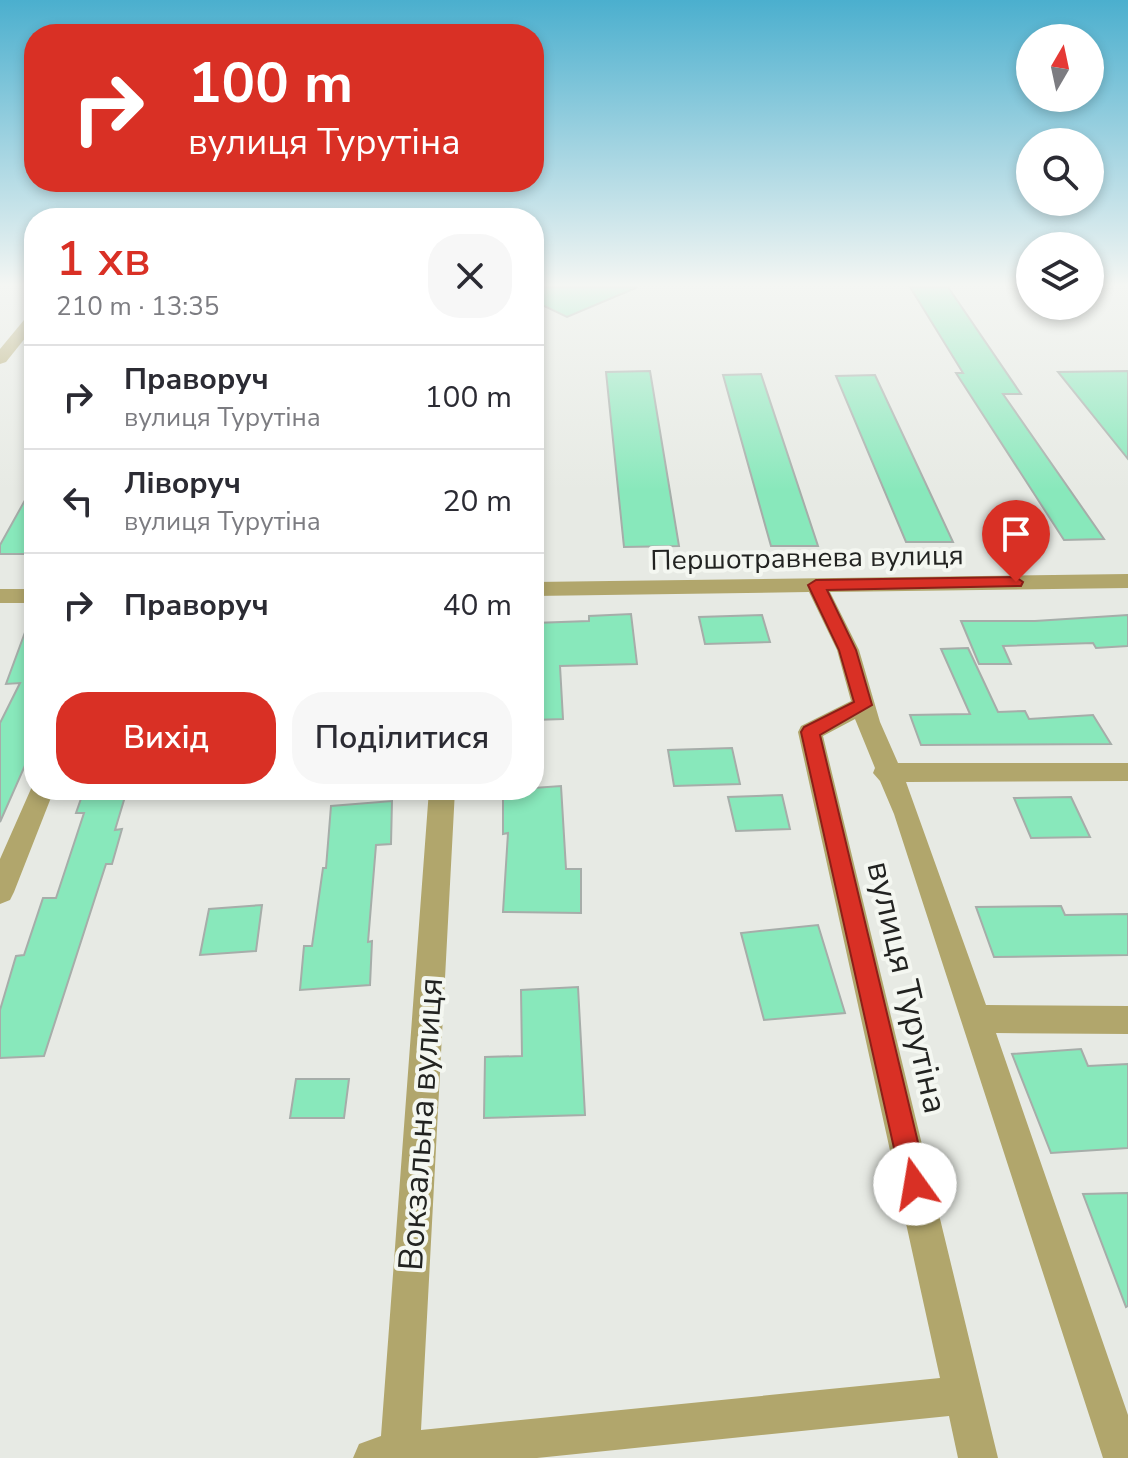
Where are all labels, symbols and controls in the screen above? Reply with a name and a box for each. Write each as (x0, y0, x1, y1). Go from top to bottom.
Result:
north arrow (1016, 24, 1104, 112)
map controls (1016, 24, 1104, 320)
text: 100 m (188, 45, 353, 122)
icon: right (56, 56, 160, 160)
text: вулиця Турутіна (188, 118, 461, 167)
button: search (1016, 128, 1104, 216)
text: 1 хв (56, 226, 150, 292)
button: layers (1016, 232, 1104, 320)
button: close (428, 234, 512, 318)
text: 210 m · 13:35 (56, 289, 219, 324)
text: Праворуч (124, 359, 269, 400)
icon: right (56, 375, 100, 419)
text: 100 m (425, 377, 512, 418)
text: вулиця Турутіна (124, 400, 321, 435)
text: Ліворуч (124, 463, 241, 504)
icon: left (56, 479, 100, 523)
text: 20 m (443, 481, 512, 522)
pin (982, 500, 1050, 582)
text: вулиця Турутіна (124, 504, 321, 539)
icon: arrive (994, 512, 1038, 556)
street label: Першотравнева вулиця (650, 536, 964, 580)
icon: right (56, 583, 100, 627)
text: Праворуч (124, 585, 269, 626)
text: 40 m (443, 585, 512, 626)
button: Вихід (56, 692, 276, 784)
button: Поділитися (292, 692, 512, 784)
street label: вулиця Турутіна (856, 857, 958, 1118)
street label: Вокзальна вулиця (388, 976, 454, 1272)
position arrow (873, 1142, 957, 1226)

